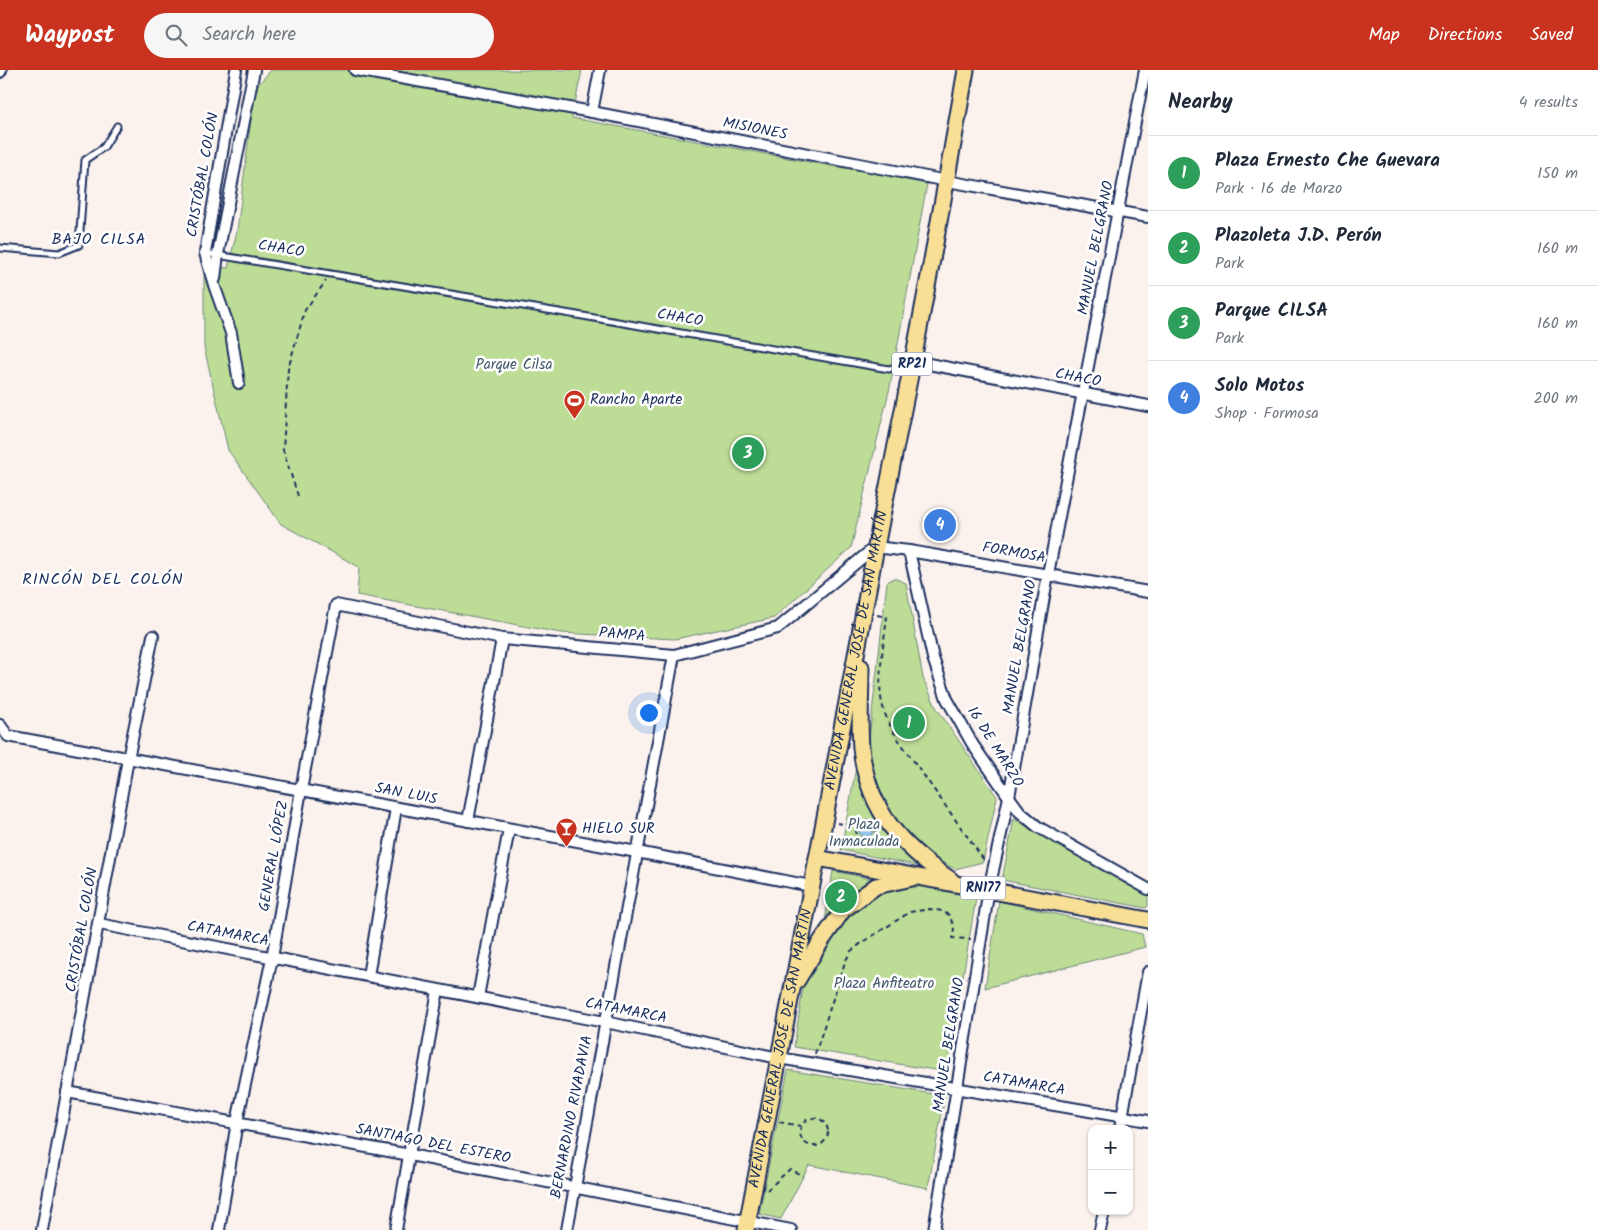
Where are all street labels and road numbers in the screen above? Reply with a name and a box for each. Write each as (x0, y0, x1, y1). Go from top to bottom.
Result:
street label: CRISTÓBAL COLÓN (180, 111, 226, 239)
street label: MISIONES (721, 111, 789, 147)
street label: MANUEL BELGRANO (1071, 179, 1121, 317)
street label: CHACO (256, 234, 306, 264)
street label: CHACO (655, 302, 705, 334)
road number: RP21 (892, 352, 932, 376)
street label: CHACO (1053, 362, 1103, 394)
street label: AVENIDA GENERAL JOSÉ DE SAN MARTÍN (818, 509, 895, 792)
street label: FORMOSA (980, 536, 1048, 570)
street label: MANUEL BELGRANO (996, 578, 1044, 716)
street label: PAMPA (598, 621, 646, 649)
street label: 16 DE MARZO (961, 702, 1029, 792)
street label: SAN LUIS (373, 776, 439, 812)
street label: GENERAL LÓPEZ (252, 798, 296, 914)
street label: CRISTÓBAL COLÓN (59, 866, 105, 994)
road number: RN177 (960, 876, 1006, 900)
street label: AVENIDA GENERAL JOSÉ DE SAN MARTÍN (742, 907, 819, 1190)
street label: CATAMARCA (185, 914, 271, 954)
street label: MANUEL BELGRANO (927, 976, 971, 1114)
street label: CATAMARCA (583, 991, 669, 1031)
street label: BERNARDINO RIVADAVIA (544, 1033, 600, 1201)
street label: CATAMARCA (981, 1065, 1067, 1103)
street label: SANTIAGO DEL ESTERO (353, 1117, 513, 1171)

